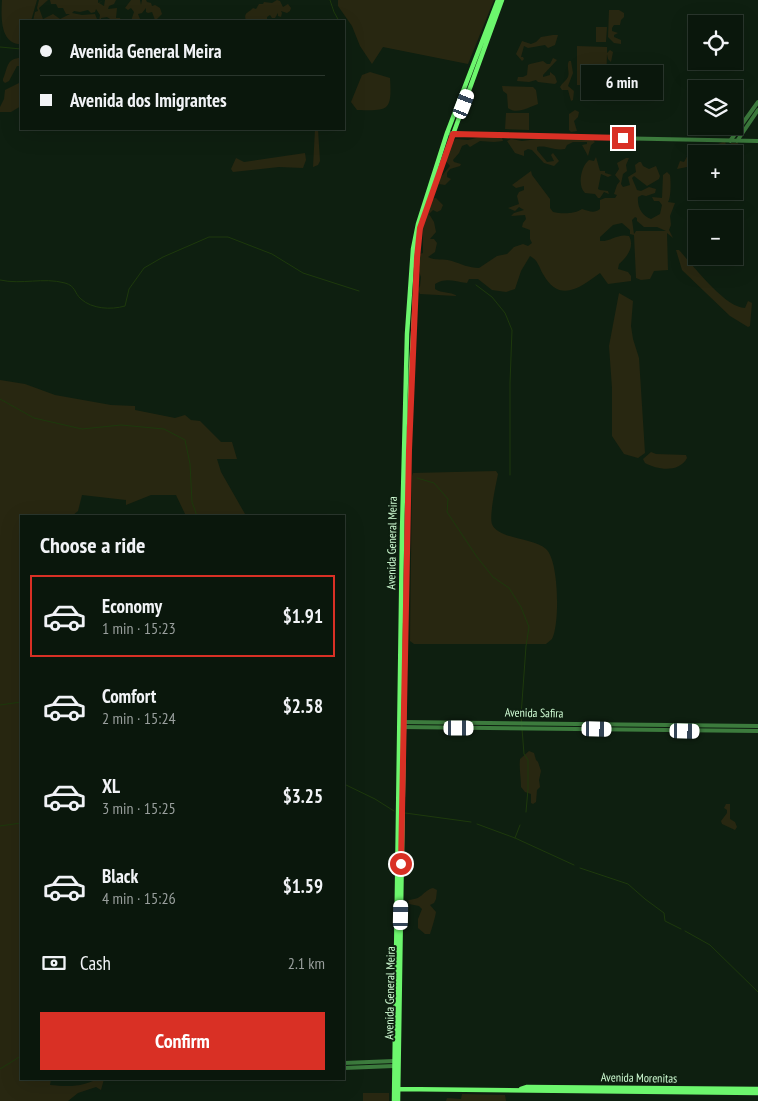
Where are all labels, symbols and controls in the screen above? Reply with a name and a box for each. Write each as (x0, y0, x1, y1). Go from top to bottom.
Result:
map controls (688, 15, 743, 265)
button: locate (688, 15, 743, 70)
text: Avenida General Meira (70, 39, 222, 63)
callout: 6 min (582, 66, 664, 100)
text: 6 min (606, 72, 638, 92)
button: layers (688, 80, 743, 135)
car (451, 87, 476, 121)
text: Avenida dos Imigrantes (70, 88, 227, 112)
route end (612, 127, 634, 149)
button: + (688, 145, 743, 200)
button: − (688, 210, 743, 265)
street label: Avenida General Meira (383, 496, 400, 590)
text: Choose a ride (40, 531, 145, 559)
icon: car (42, 594, 87, 639)
text: Economy (102, 594, 162, 618)
text: $1.91 (283, 604, 323, 628)
text: 1 min · 15:23 (102, 618, 176, 638)
icon: car (42, 684, 87, 729)
text: Comfort (102, 684, 156, 708)
text: $2.58 (283, 694, 323, 718)
street label: Avenida Safira (505, 704, 564, 721)
text: 2 min · 15:24 (102, 708, 176, 728)
car (444, 721, 474, 736)
car (581, 721, 612, 737)
car (669, 723, 700, 739)
icon: car (42, 774, 87, 819)
text: XL (102, 774, 120, 798)
text: $3.25 (283, 784, 323, 808)
text: 3 min · 15:25 (102, 798, 176, 818)
route start (390, 853, 412, 875)
icon: car (42, 864, 87, 909)
text: Black (102, 864, 138, 888)
text: $1.59 (283, 874, 323, 898)
text: 4 min · 15:26 (102, 888, 176, 908)
car (393, 900, 408, 930)
street label: Avenida General Meira (381, 946, 398, 1040)
icon: cash (40, 949, 68, 977)
text: Cash (80, 951, 111, 975)
text: 2.1 km (288, 953, 325, 973)
button: Confirm (40, 1012, 325, 1070)
street label: Avenida Morenitas (601, 1069, 677, 1086)

